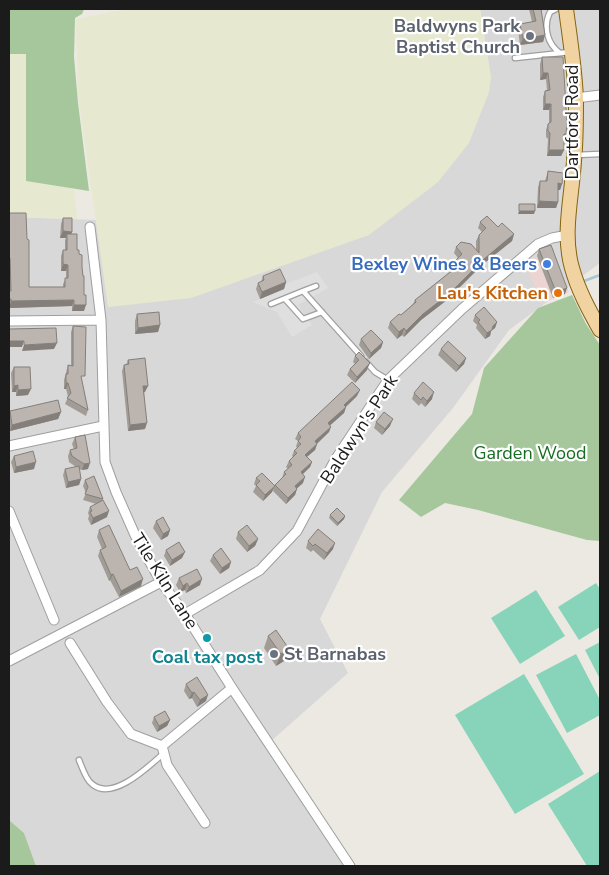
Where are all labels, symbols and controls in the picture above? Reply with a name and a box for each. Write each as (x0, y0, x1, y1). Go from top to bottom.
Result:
place label: Baldwyns Park Baptist Church (394, 14, 520, 59)
marker: Baldwyns Park Baptist Church (524, 30, 536, 42)
street label: Dartford Road (560, 64, 584, 180)
place label: Bexley Wines & Beers (351, 252, 537, 276)
marker: Bexley Wines & Beers (541, 258, 553, 270)
place label: Lau's Kitchen (437, 281, 548, 305)
marker: Lau's Kitchen (552, 287, 564, 299)
street label: Baldwyn's Park (315, 369, 404, 488)
park label: Garden Wood (473, 441, 587, 465)
street label: Tile Kiln Lane (126, 528, 204, 634)
marker: Coal tax post (201, 632, 213, 644)
place label: St Barnabas (284, 642, 386, 666)
place label: Coal tax post (152, 645, 262, 669)
marker: St Barnabas (268, 648, 280, 660)

